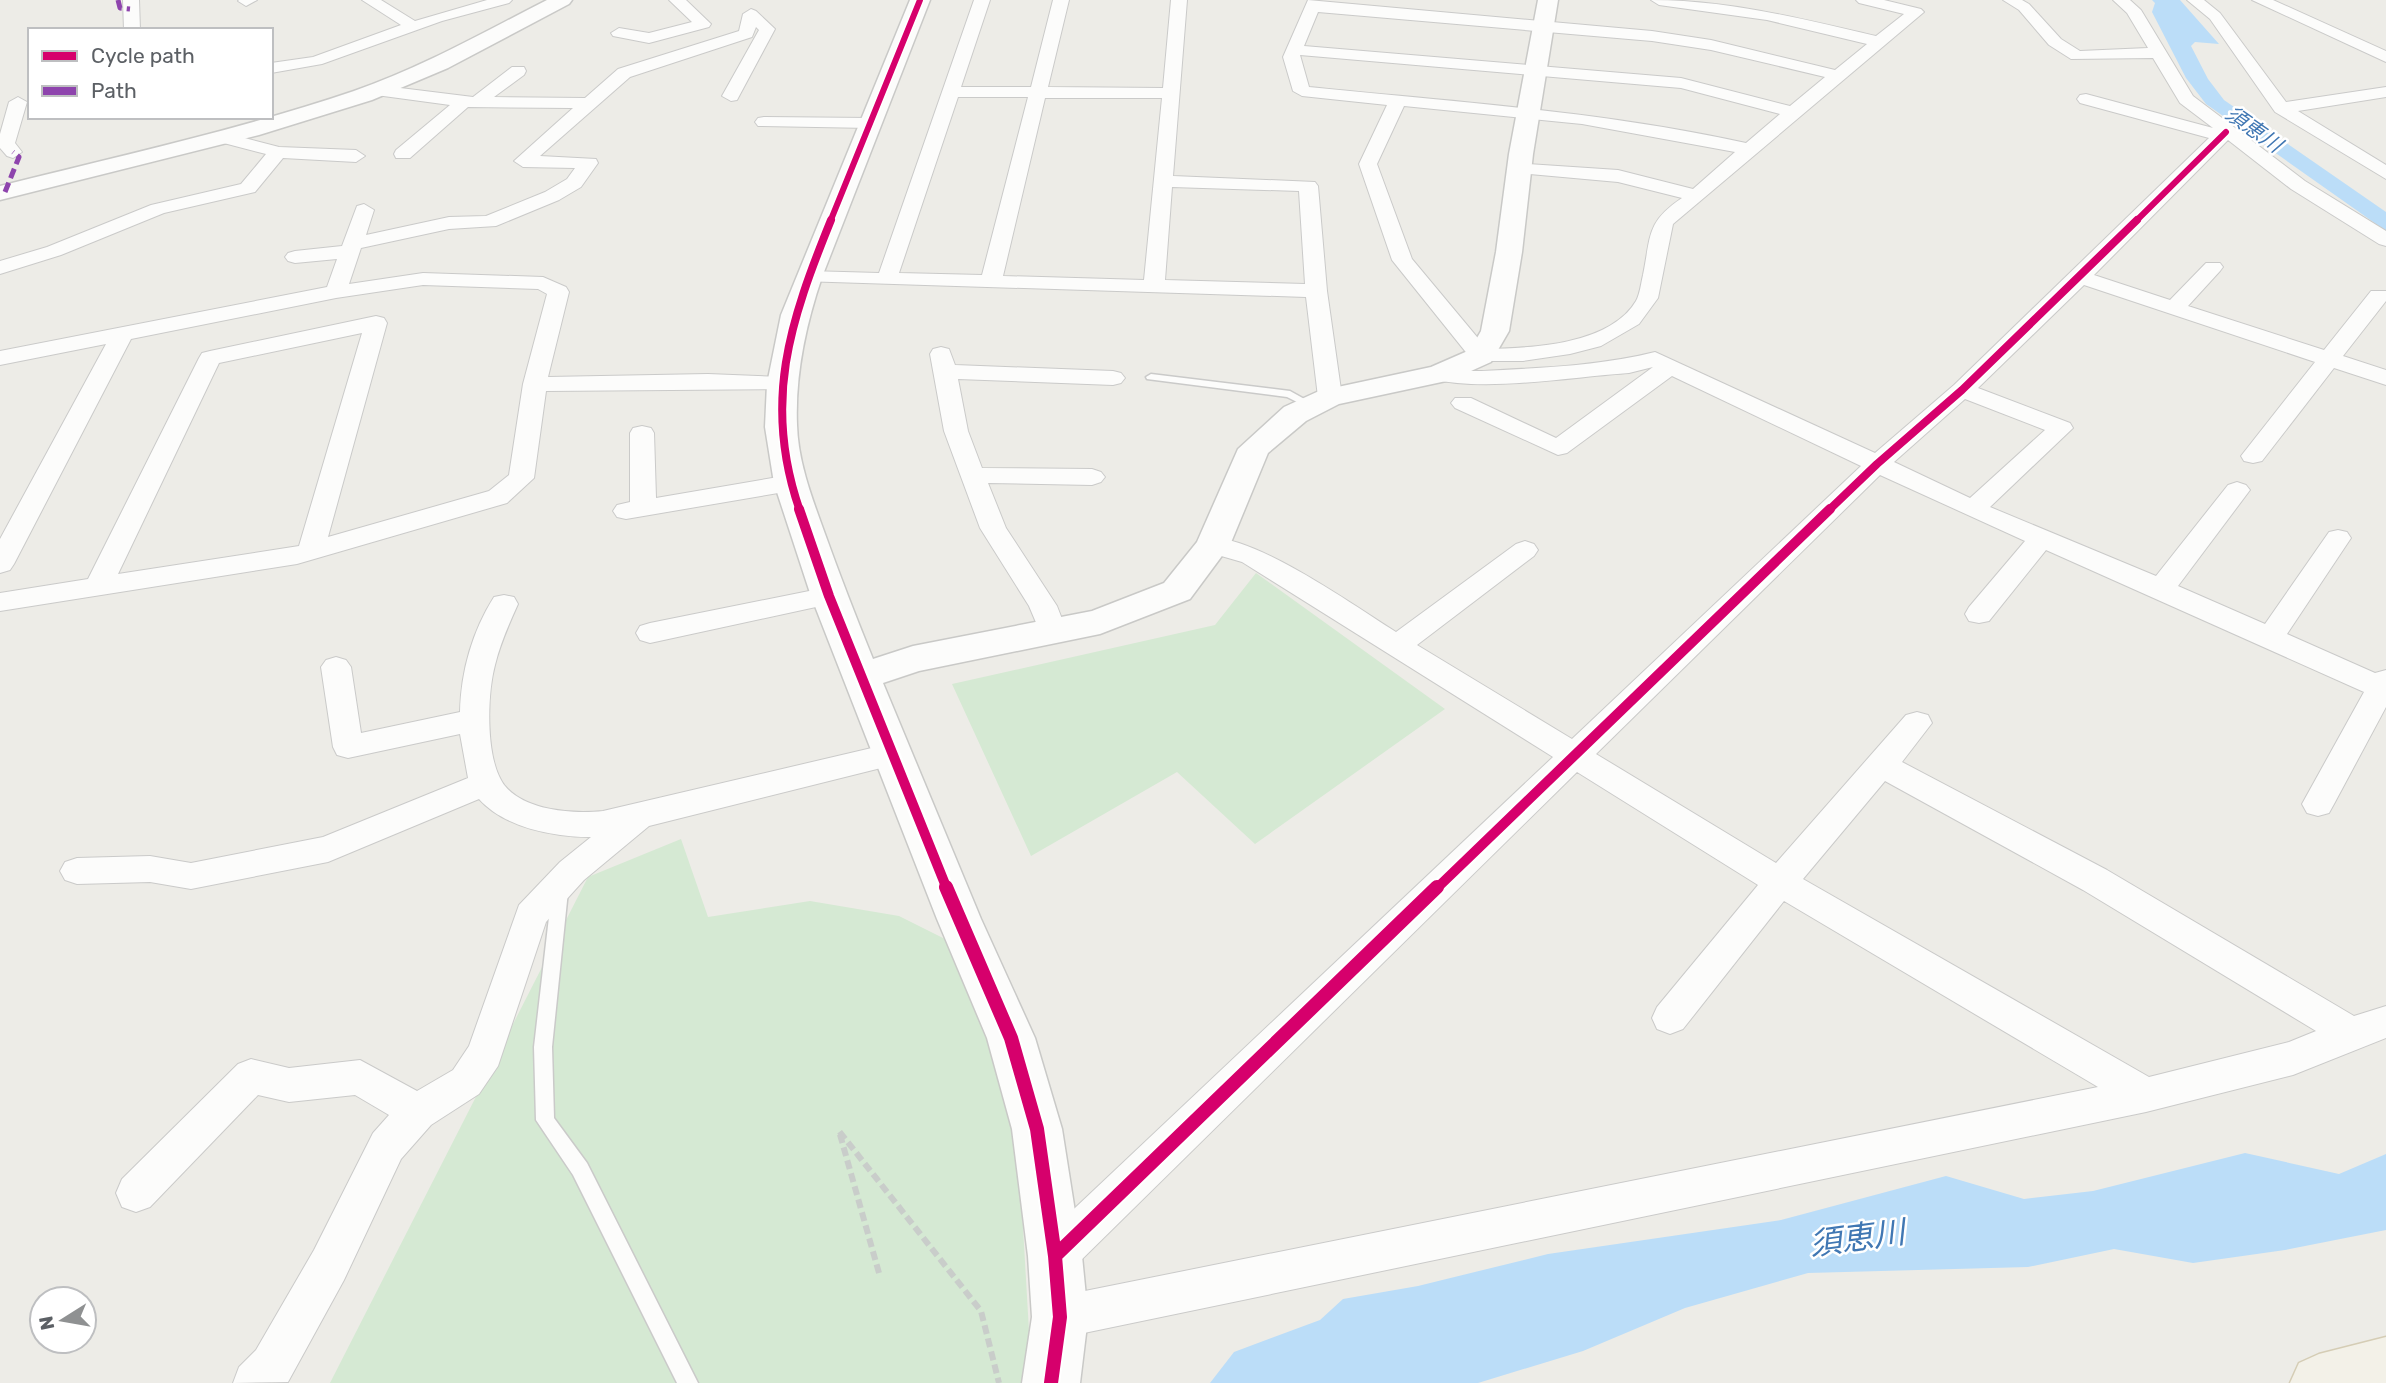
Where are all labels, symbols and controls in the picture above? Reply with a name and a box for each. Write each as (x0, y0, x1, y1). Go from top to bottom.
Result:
legend (28, 28, 273, 119)
text: Cycle path (91, 43, 195, 68)
text: Path (91, 78, 137, 103)
water label: 須恵川 (2221, 101, 2289, 158)
water label: 須恵川 (1807, 1212, 1910, 1263)
north arrow (28, 1285, 98, 1355)
text: N (34, 1314, 59, 1332)

